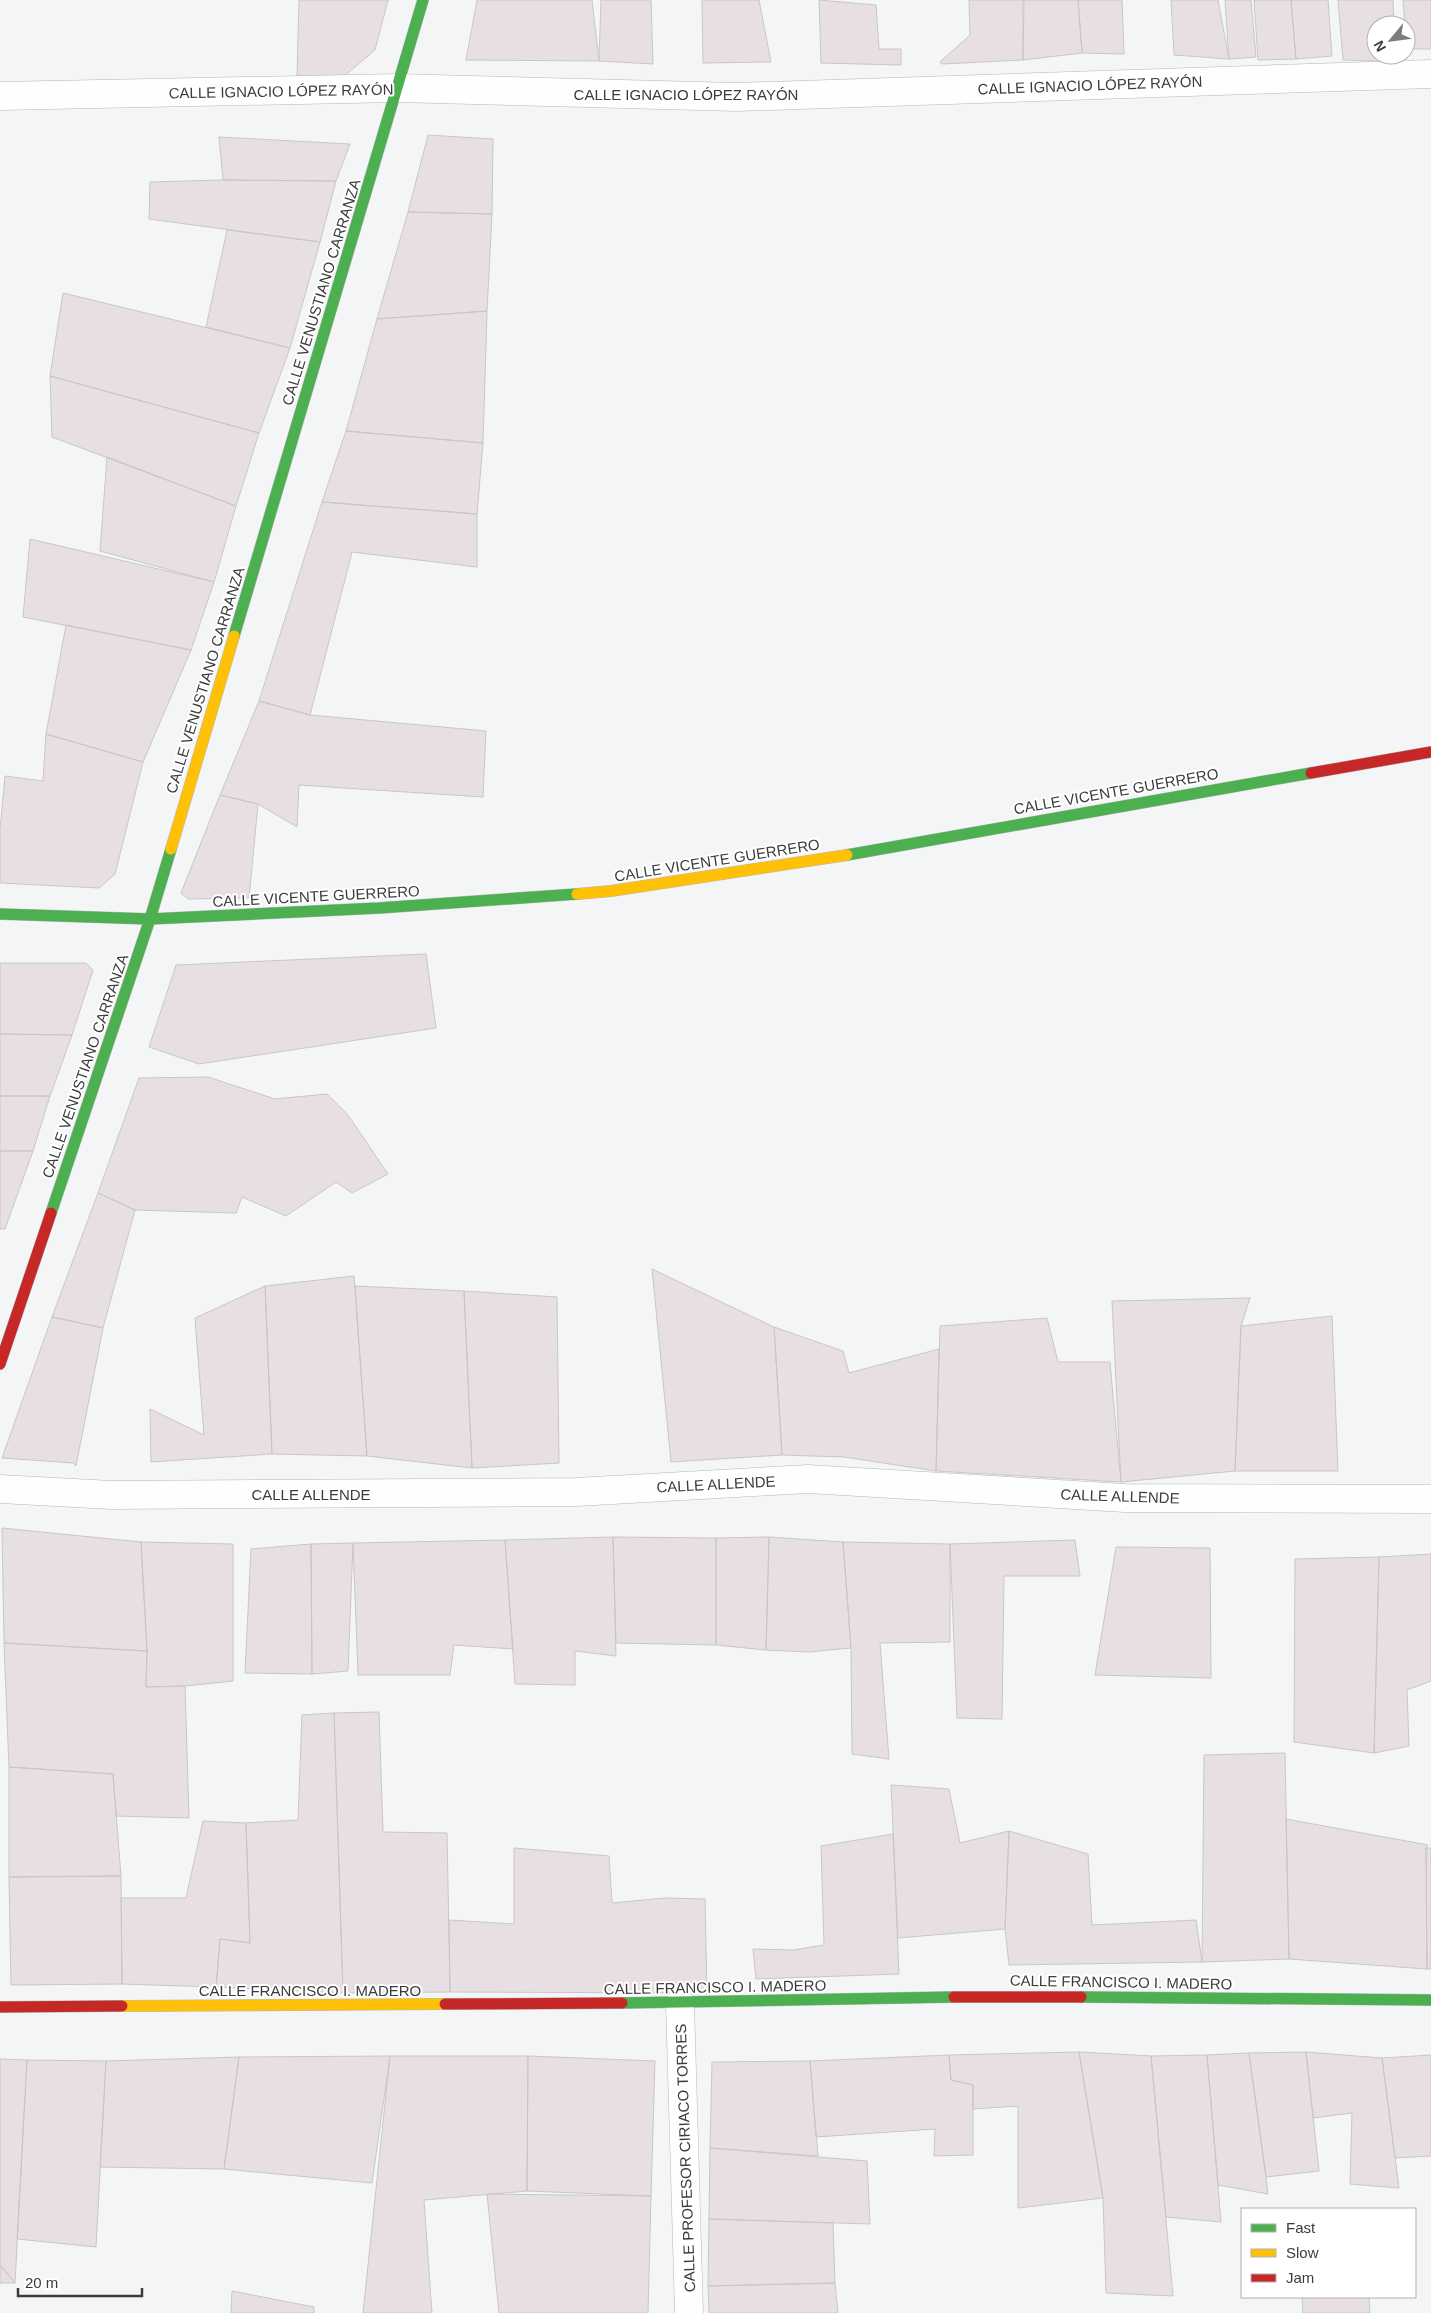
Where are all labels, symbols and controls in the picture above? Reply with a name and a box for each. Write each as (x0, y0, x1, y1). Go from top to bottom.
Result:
north arrow (1366, 15, 1416, 65)
text: N (1370, 38, 1389, 55)
street label: CALLE IGNACIO LÓPEZ RAYÓN (977, 73, 1203, 97)
street label: CALLE IGNACIO LÓPEZ RAYÓN (168, 81, 394, 101)
street label: CALLE IGNACIO LÓPEZ RAYÓN (574, 86, 798, 103)
street label: CALLE VENUSTIANO CARRANZA (278, 177, 364, 407)
street label: CALLE VENUSTIANO CARRANZA (162, 565, 248, 795)
street label: CALLE VICENTE GUERRERO (1012, 765, 1220, 817)
street label: CALLE VICENTE GUERRERO (613, 835, 821, 885)
street label: CALLE VICENTE GUERRERO (212, 882, 420, 910)
street label: CALLE VENUSTIANO CARRANZA (39, 952, 131, 1180)
street label: CALLE ALLENDE (656, 1472, 776, 1496)
street label: CALLE ALLENDE (1060, 1485, 1180, 1507)
street label: CALLE ALLENDE (251, 1486, 371, 1503)
street label: CALLE FRANCISCO I. MADERO (1010, 1972, 1232, 1992)
street label: CALLE FRANCISCO I. MADERO (604, 1977, 826, 1997)
street label: CALLE FRANCISCO I. MADERO (199, 1982, 421, 1999)
street label: CALLE PROFESOR CIRIACO TORRES (672, 2023, 698, 2293)
legend (1241, 2208, 1416, 2298)
text: Fast (1286, 2219, 1316, 2236)
text: Slow (1286, 2244, 1319, 2261)
scale bar (18, 2266, 141, 2298)
text: Jam (1286, 2269, 1314, 2286)
text: 20 m (25, 2274, 58, 2291)

